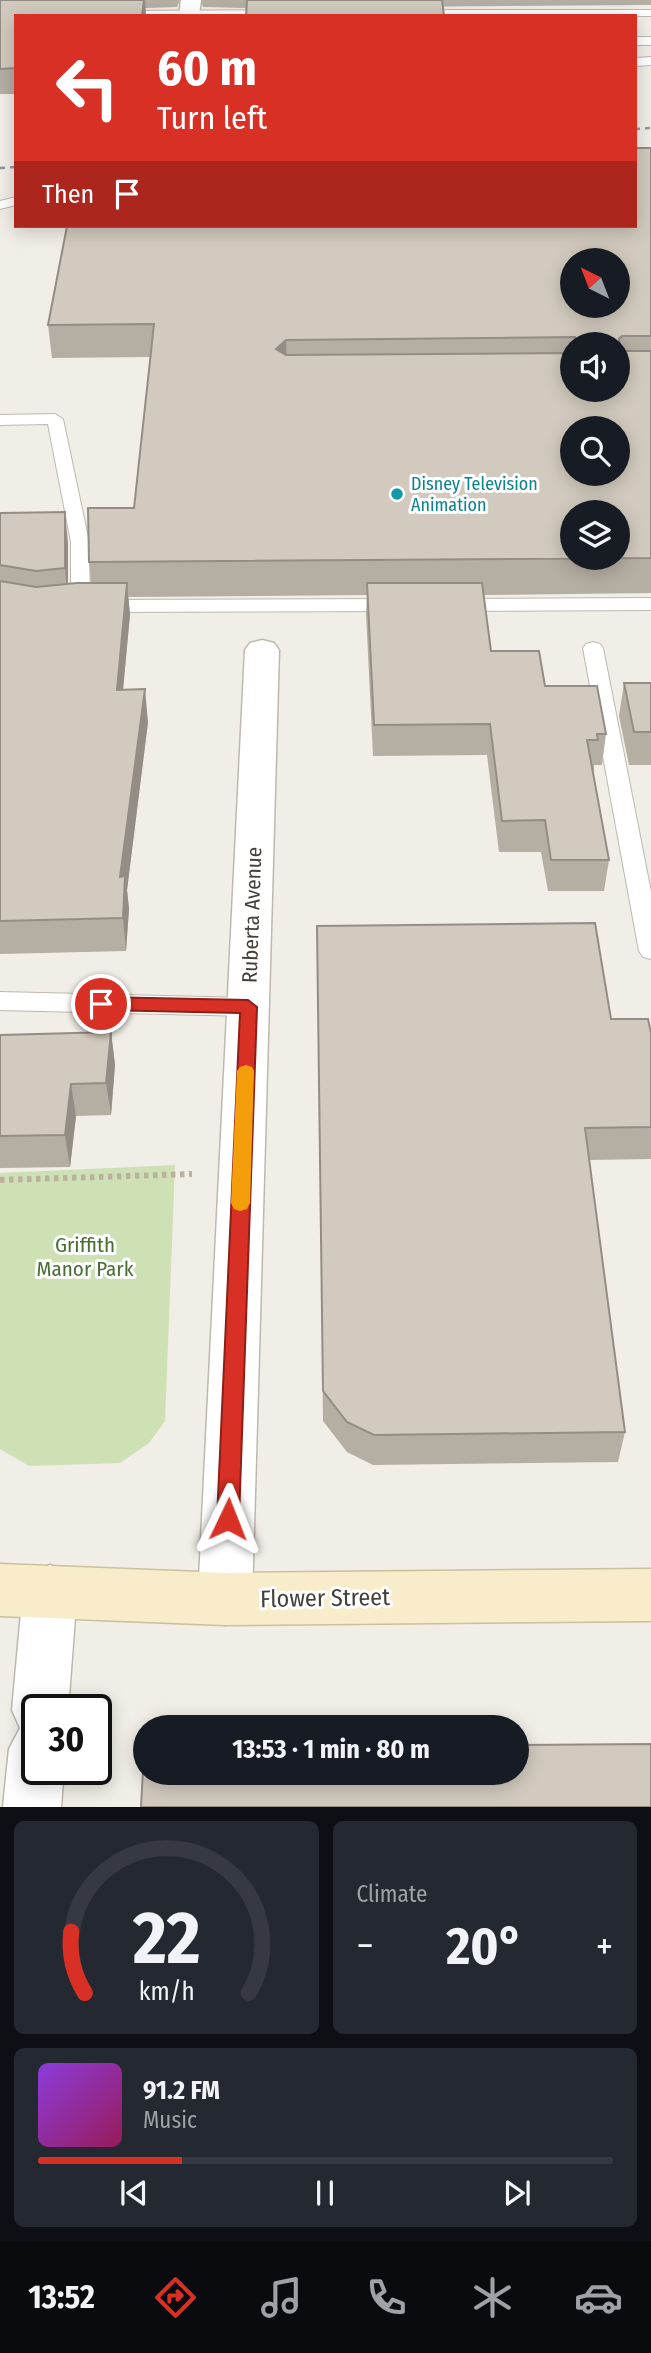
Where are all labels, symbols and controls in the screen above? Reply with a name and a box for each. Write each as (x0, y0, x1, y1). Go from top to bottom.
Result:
text: 60 m (157, 39, 257, 98)
icon: left (42, 42, 133, 133)
text: Turn left (157, 99, 267, 137)
icon: arrive (108, 175, 146, 213)
text: Then (42, 179, 94, 210)
north arrow (560, 248, 630, 318)
map controls (560, 248, 630, 570)
button: sound (560, 332, 630, 402)
button: search (560, 416, 630, 486)
place label: Disney Television Animation (411, 473, 538, 516)
marker: Disney Television Animation (389, 486, 405, 502)
button: layers (560, 500, 630, 570)
street label: Ruberta Avenue (237, 846, 267, 984)
pin (71, 974, 131, 1034)
icon: arrive (82, 985, 120, 1023)
park label: Griffith Manor Park (37, 1232, 134, 1282)
position arrow (191, 1482, 265, 1556)
street label: Flower Street (260, 1583, 390, 1613)
speed limit sign: 30 (21, 1694, 112, 1785)
text: 13:53 · 1 min · 80 m (232, 1734, 430, 1765)
text: Climate (357, 1880, 427, 1908)
text: 22 (132, 1896, 200, 1983)
text: 20° (446, 1915, 523, 1978)
text: − (357, 1923, 374, 1969)
text: + (596, 1923, 613, 1969)
text: km/h (138, 1977, 194, 2007)
text: 91.2 FM (143, 2075, 220, 2106)
text: Music (143, 2106, 197, 2134)
icon: previous (115, 2174, 153, 2212)
icon: pause (306, 2174, 344, 2212)
icon: next (498, 2174, 536, 2212)
icon: directions (151, 2273, 200, 2322)
icon: music (257, 2273, 306, 2322)
icon: phone (362, 2273, 411, 2322)
icon: climate (468, 2273, 517, 2322)
icon: car (574, 2273, 623, 2322)
text: 13:52 (28, 2278, 95, 2316)

